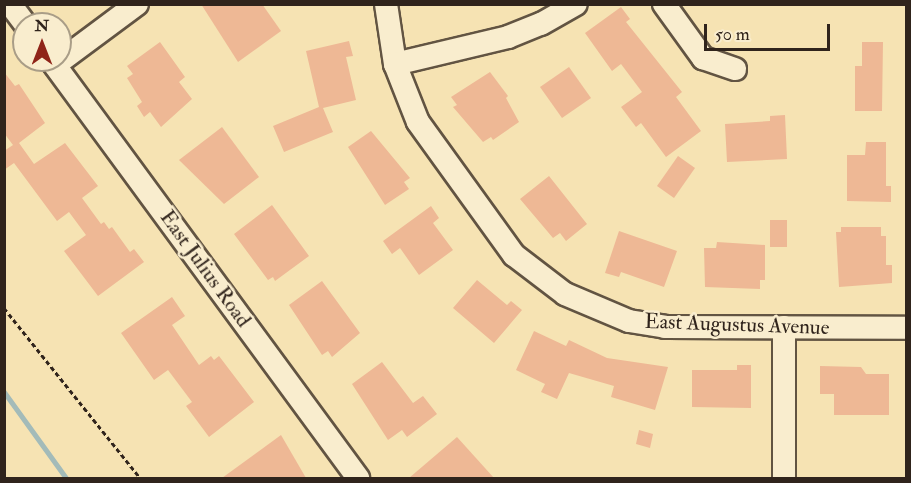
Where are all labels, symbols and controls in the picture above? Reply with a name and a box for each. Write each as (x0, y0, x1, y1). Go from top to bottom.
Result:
north arrow (12, 12, 72, 72)
scale bar (707, 12, 833, 50)
text: N (35, 16, 49, 36)
text: 50 m (715, 23, 750, 46)
street label: East Julius Road (154, 206, 256, 332)
street label: East Augustus Avenue (644, 309, 830, 341)

